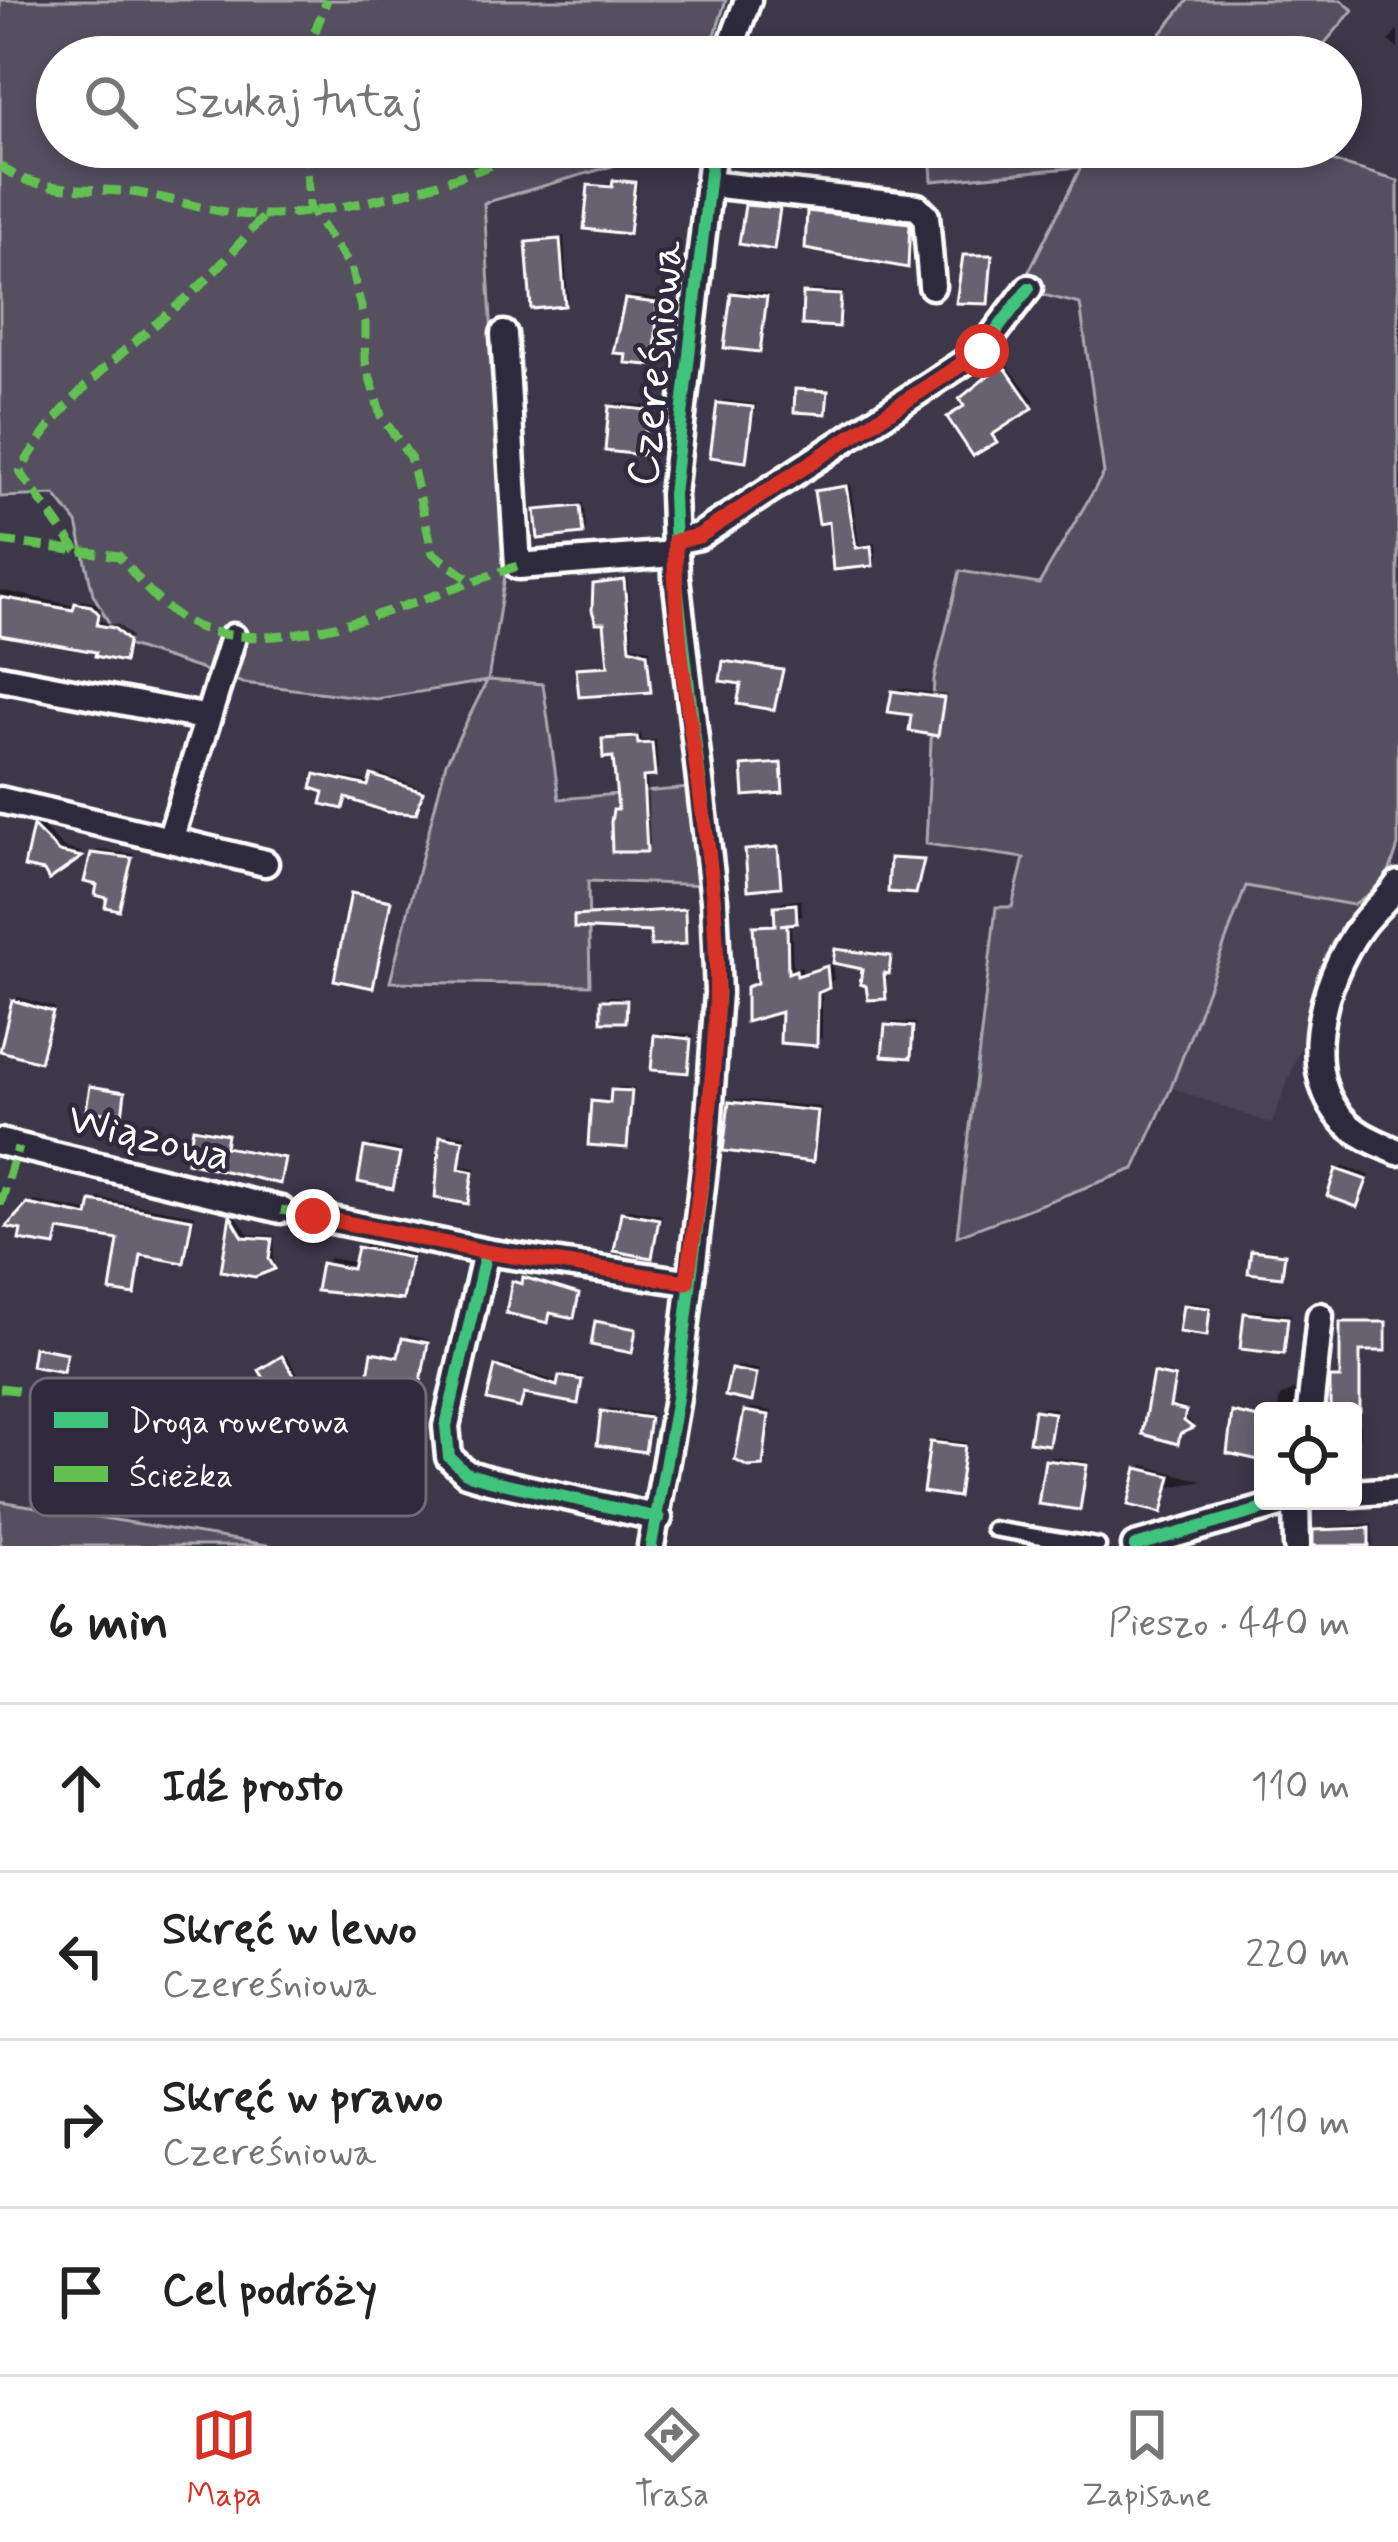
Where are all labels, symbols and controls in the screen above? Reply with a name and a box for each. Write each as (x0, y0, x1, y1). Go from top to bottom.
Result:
search box (36, 36, 1362, 168)
icon: search (78, 69, 144, 135)
text: Szukaj tutaj (174, 73, 423, 132)
street label: Czereśniowa (614, 236, 699, 489)
route start (955, 324, 1009, 378)
street label: Wiązowa (61, 1090, 237, 1187)
route end (286, 1189, 340, 1243)
legend (30, 1378, 426, 1516)
text: Droga rowerowa (129, 1401, 350, 1445)
map controls (1254, 1402, 1362, 1510)
button: locate (1254, 1402, 1362, 1510)
text: Ścieżka (129, 1455, 233, 1499)
text: 6 min (48, 1591, 169, 1657)
text: Pieszo · 440 m (1108, 1599, 1350, 1650)
icon: ahead (48, 1755, 114, 1821)
text: Idź prosto (162, 1758, 344, 1817)
text: 110 m (1251, 1762, 1350, 1813)
text: Skręć w lewo (162, 1901, 417, 1960)
icon: left (48, 1923, 114, 1989)
text: 220 m (1245, 1930, 1350, 1981)
text: Czereśniowa (162, 1960, 376, 2011)
text: Skręć w prawo (162, 2069, 443, 2128)
icon: right (48, 2091, 114, 2157)
text: 110 m (1251, 2098, 1350, 2149)
text: Czereśniowa (162, 2128, 376, 2179)
icon: arrive (48, 2259, 114, 2325)
text: Cel podróży (162, 2262, 377, 2321)
tab: Mapa (186, 2402, 262, 2518)
tab: Trasa (635, 2402, 709, 2518)
tab: Zapisane (1082, 2402, 1212, 2518)

